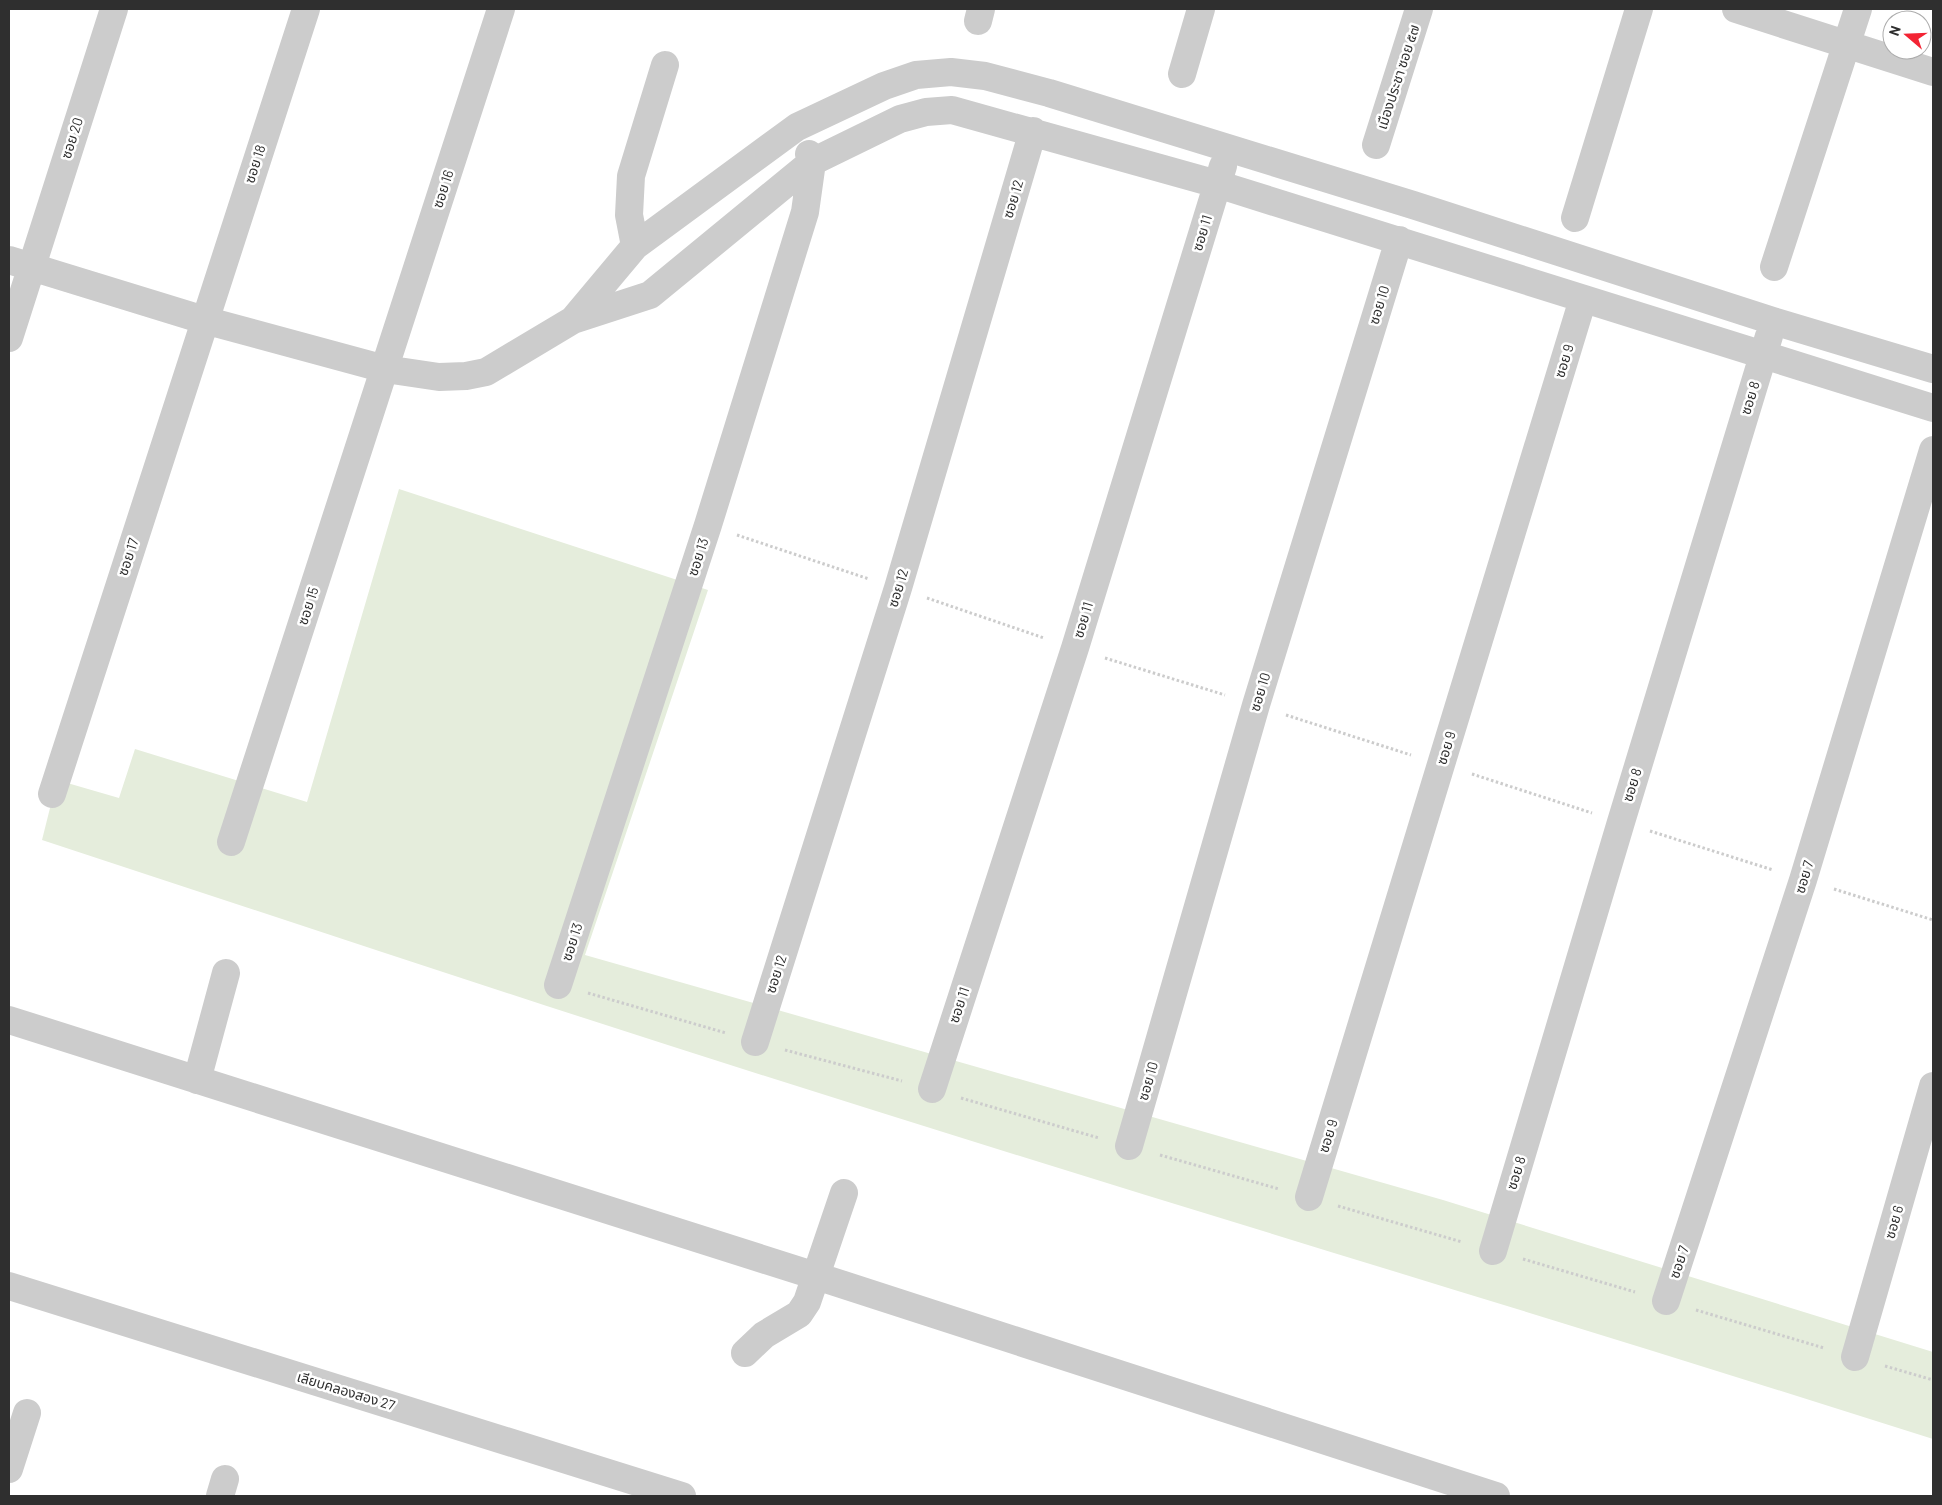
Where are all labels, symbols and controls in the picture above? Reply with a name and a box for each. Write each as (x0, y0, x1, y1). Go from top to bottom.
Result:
north arrow (1882, 10, 1932, 60)
street label: เมืองประชา ซอย ๕๗ (1373, 22, 1422, 131)
text: N (1885, 23, 1904, 38)
street label: ซอย 20 (57, 115, 86, 161)
street label: ซอย 18 (240, 143, 269, 185)
street label: ซอย 16 (428, 168, 457, 210)
street label: ซอย 12 (999, 178, 1026, 220)
street label: ซอย 11 (1188, 213, 1215, 253)
street label: ซอย 10 (1365, 283, 1392, 326)
street label: ซอย 9 (1550, 342, 1577, 380)
street label: ซอย 8 (1736, 379, 1763, 417)
street label: ซอย 17 (113, 536, 142, 578)
street label: ซอย 13 (683, 536, 712, 578)
street label: ซอย 12 (884, 567, 911, 609)
street label: ซอย 15 (293, 585, 322, 627)
street label: ซอย 11 (1069, 600, 1096, 640)
street label: ซอย 10 (1246, 670, 1273, 713)
street label: ซอย 9 (1432, 729, 1459, 767)
street label: ซอย 8 (1618, 766, 1645, 804)
street label: ซอย 7 (1790, 858, 1817, 895)
street label: ซอย 13 (557, 921, 586, 963)
street label: ซอย 12 (761, 953, 790, 995)
street label: ซอย 11 (945, 985, 972, 1025)
street label: ซอย 10 (1134, 1059, 1161, 1102)
street label: ซอย 9 (1314, 1117, 1341, 1155)
street label: ซอย 8 (1502, 1154, 1529, 1192)
street label: ซอย 6 (1881, 1203, 1906, 1241)
street label: ซอย 7 (1665, 1243, 1692, 1280)
street label: เลียบคลองสอง 27 (295, 1368, 397, 1414)

